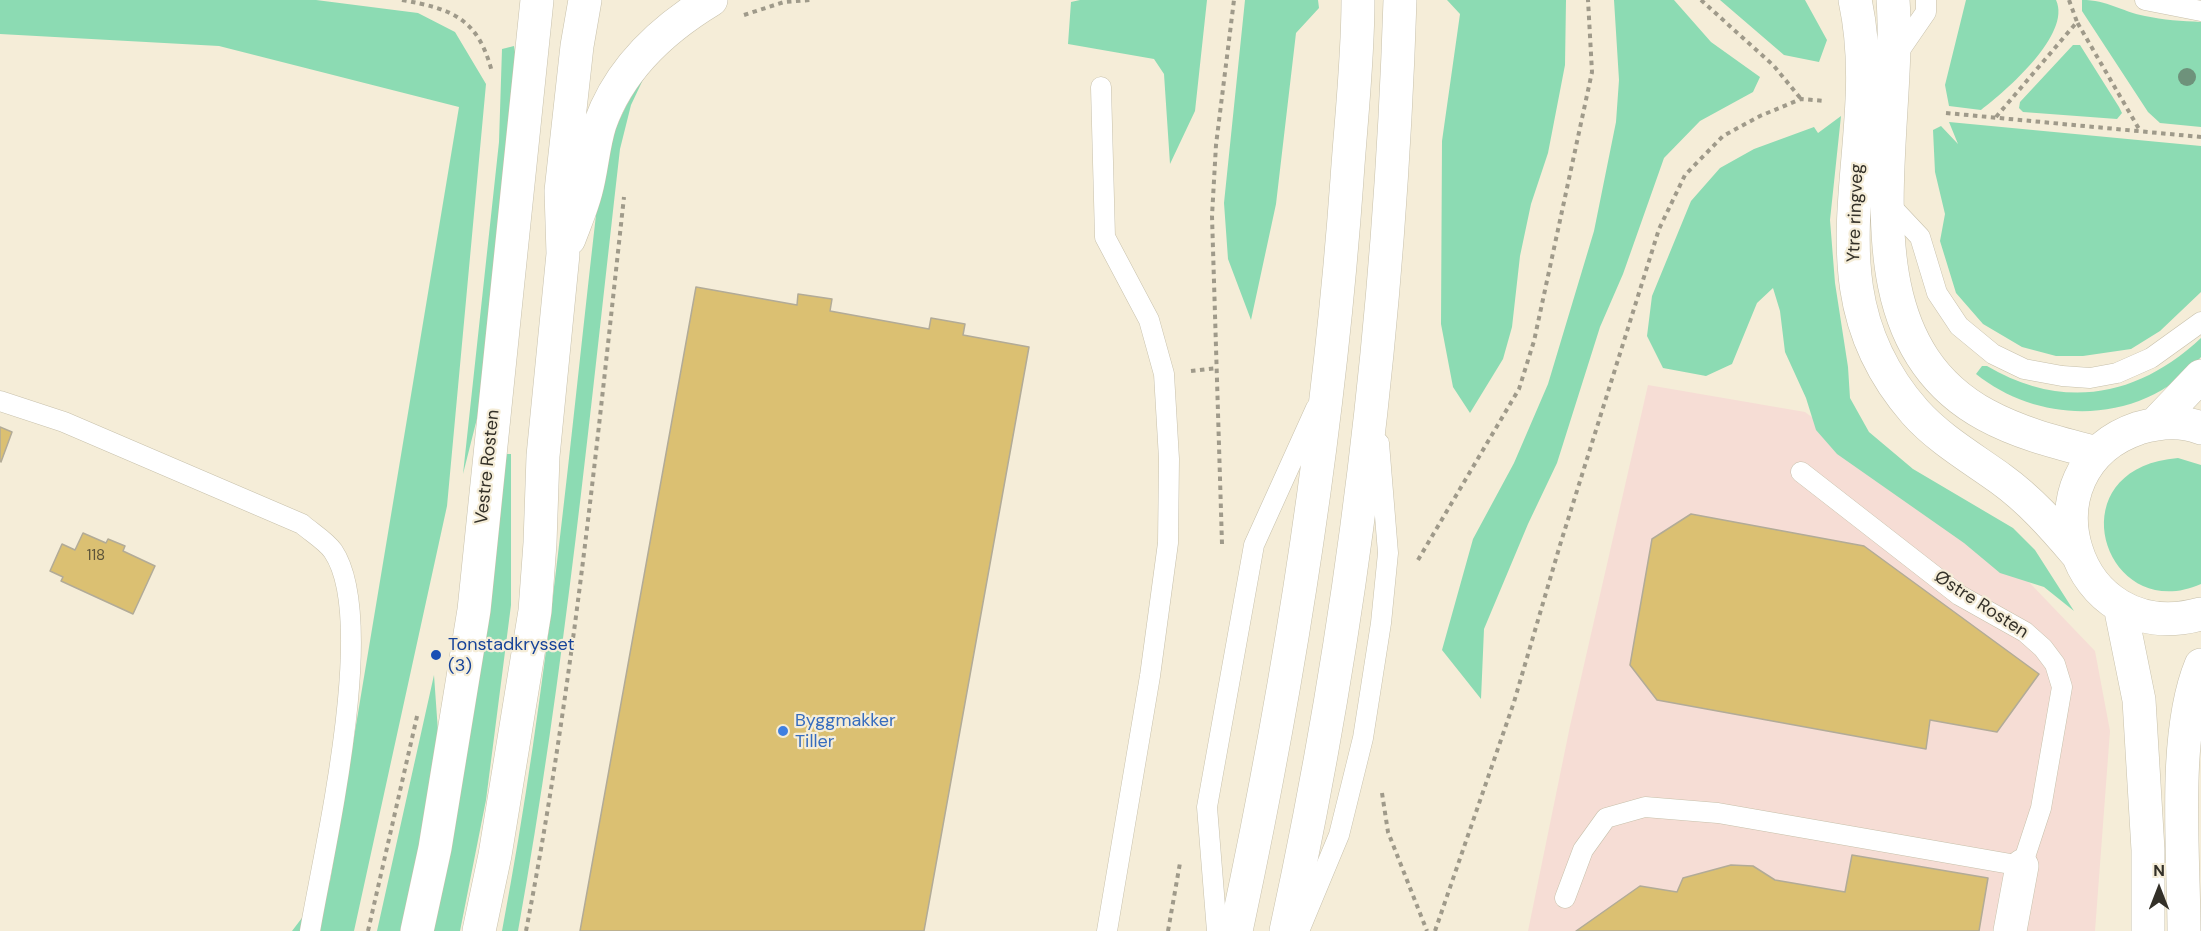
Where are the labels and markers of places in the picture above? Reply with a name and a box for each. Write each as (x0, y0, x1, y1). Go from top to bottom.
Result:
place label: Tonstadkrysset (3) (448, 634, 575, 676)
marker: Tonstadkrysset (3) (429, 648, 443, 662)
place label: Byggmakker Tiller (795, 710, 896, 752)
marker: Byggmakker Tiller (776, 724, 790, 738)

